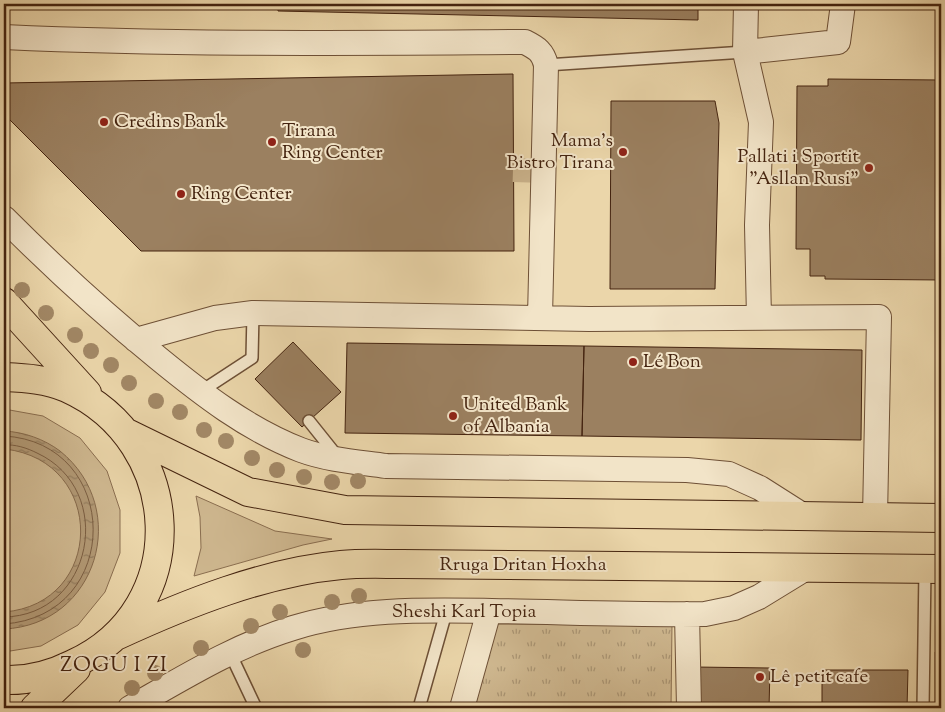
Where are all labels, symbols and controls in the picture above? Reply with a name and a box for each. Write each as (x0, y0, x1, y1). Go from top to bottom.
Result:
place label: Credins Bank (114, 109, 227, 136)
marker: Credins Bank (98, 116, 110, 128)
place label: Tirana Ring Center (282, 118, 383, 167)
place label: Mama's Bistro Tirana (507, 128, 613, 177)
marker: Tirana Ring Center (266, 136, 278, 148)
place label: Pallati i Sportit "Asllan Rusi" (738, 144, 859, 193)
marker: Mama's Bistro Tirana (617, 146, 629, 158)
marker: Pallati i Sportit "Asllan Rusi" (863, 162, 875, 174)
place label: Ring Center (191, 181, 292, 208)
marker: Ring Center (175, 188, 187, 200)
place label: Lé Bon (643, 349, 701, 376)
marker: Lé Bon (627, 356, 639, 368)
place label: United Bank of Albania (463, 392, 568, 441)
marker: United Bank of Albania (447, 410, 459, 422)
street label: Rruga Dritan Hoxha (440, 552, 607, 579)
street label: Sheshi Karl Topia (392, 599, 536, 626)
district label: ZOGU I ZI (60, 651, 168, 681)
place label: Lê petit cafe (770, 664, 869, 691)
marker: Lê petit cafe (754, 671, 766, 683)

